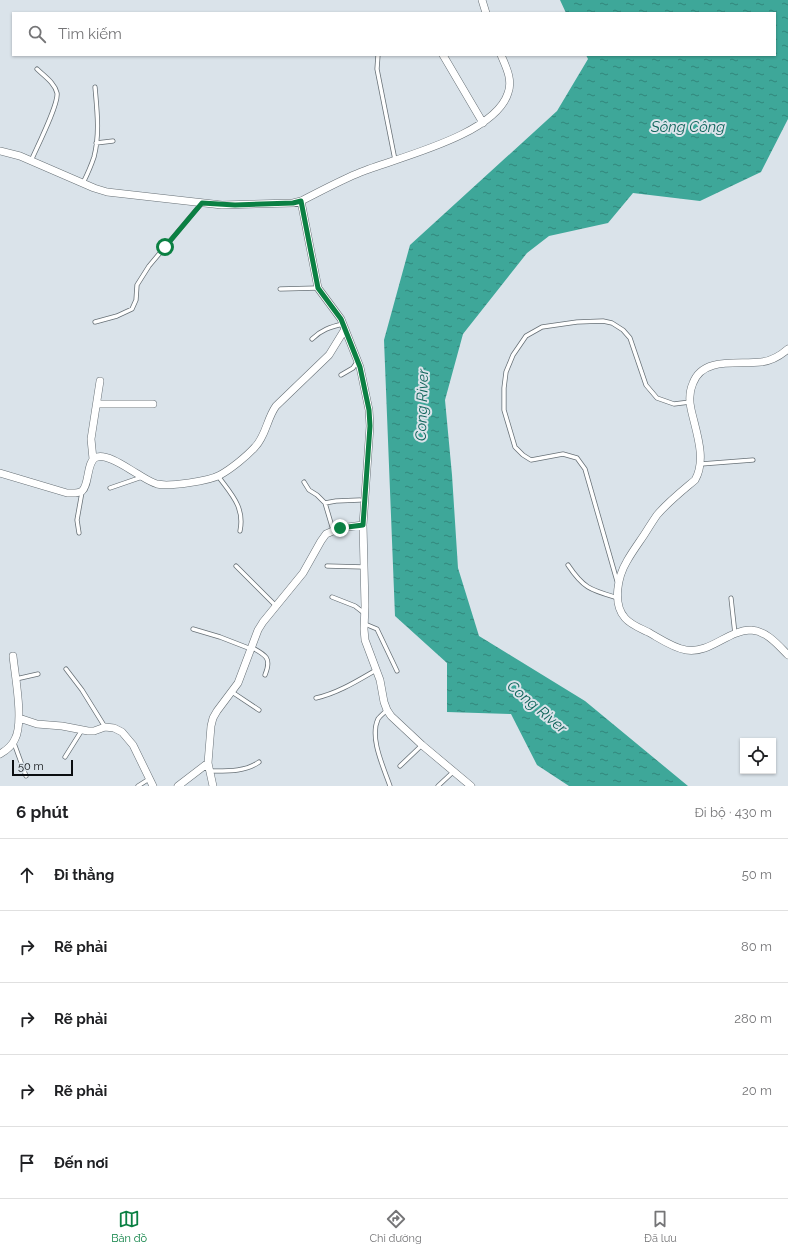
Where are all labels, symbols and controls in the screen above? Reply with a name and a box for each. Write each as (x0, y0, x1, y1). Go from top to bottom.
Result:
search box (12, 12, 776, 56)
icon: search (26, 23, 48, 45)
text: Tìm kiếm (58, 25, 122, 43)
water label: Sông Công (650, 118, 725, 136)
route start (156, 238, 174, 256)
water label: Cong River (412, 368, 432, 441)
route end (331, 519, 349, 537)
water label: Cong River (503, 677, 571, 738)
map controls (740, 738, 776, 774)
button: locate (740, 738, 776, 774)
scale bar (12, 758, 73, 777)
text: 50 m (18, 760, 44, 773)
text: 6 phút (16, 802, 68, 822)
text: Đi bộ · 430 m (694, 805, 772, 820)
icon: ahead (16, 864, 38, 886)
text: Đi thẳng (54, 866, 114, 884)
text: 50 m (742, 867, 772, 882)
icon: right (16, 936, 38, 958)
text: Rẽ phải (54, 938, 107, 956)
text: 80 m (741, 939, 772, 954)
icon: right (16, 1008, 38, 1030)
text: Rẽ phải (54, 1010, 107, 1028)
text: 280 m (734, 1011, 772, 1026)
icon: right (16, 1080, 38, 1102)
text: Rẽ phải (54, 1082, 107, 1100)
text: 20 m (742, 1083, 772, 1098)
icon: arrive (16, 1152, 38, 1174)
text: Đến nơi (54, 1154, 108, 1172)
tab: Bản đồ (111, 1208, 147, 1245)
tab: Chỉ đường (369, 1208, 422, 1245)
tab: Đã lưu (644, 1208, 677, 1245)

